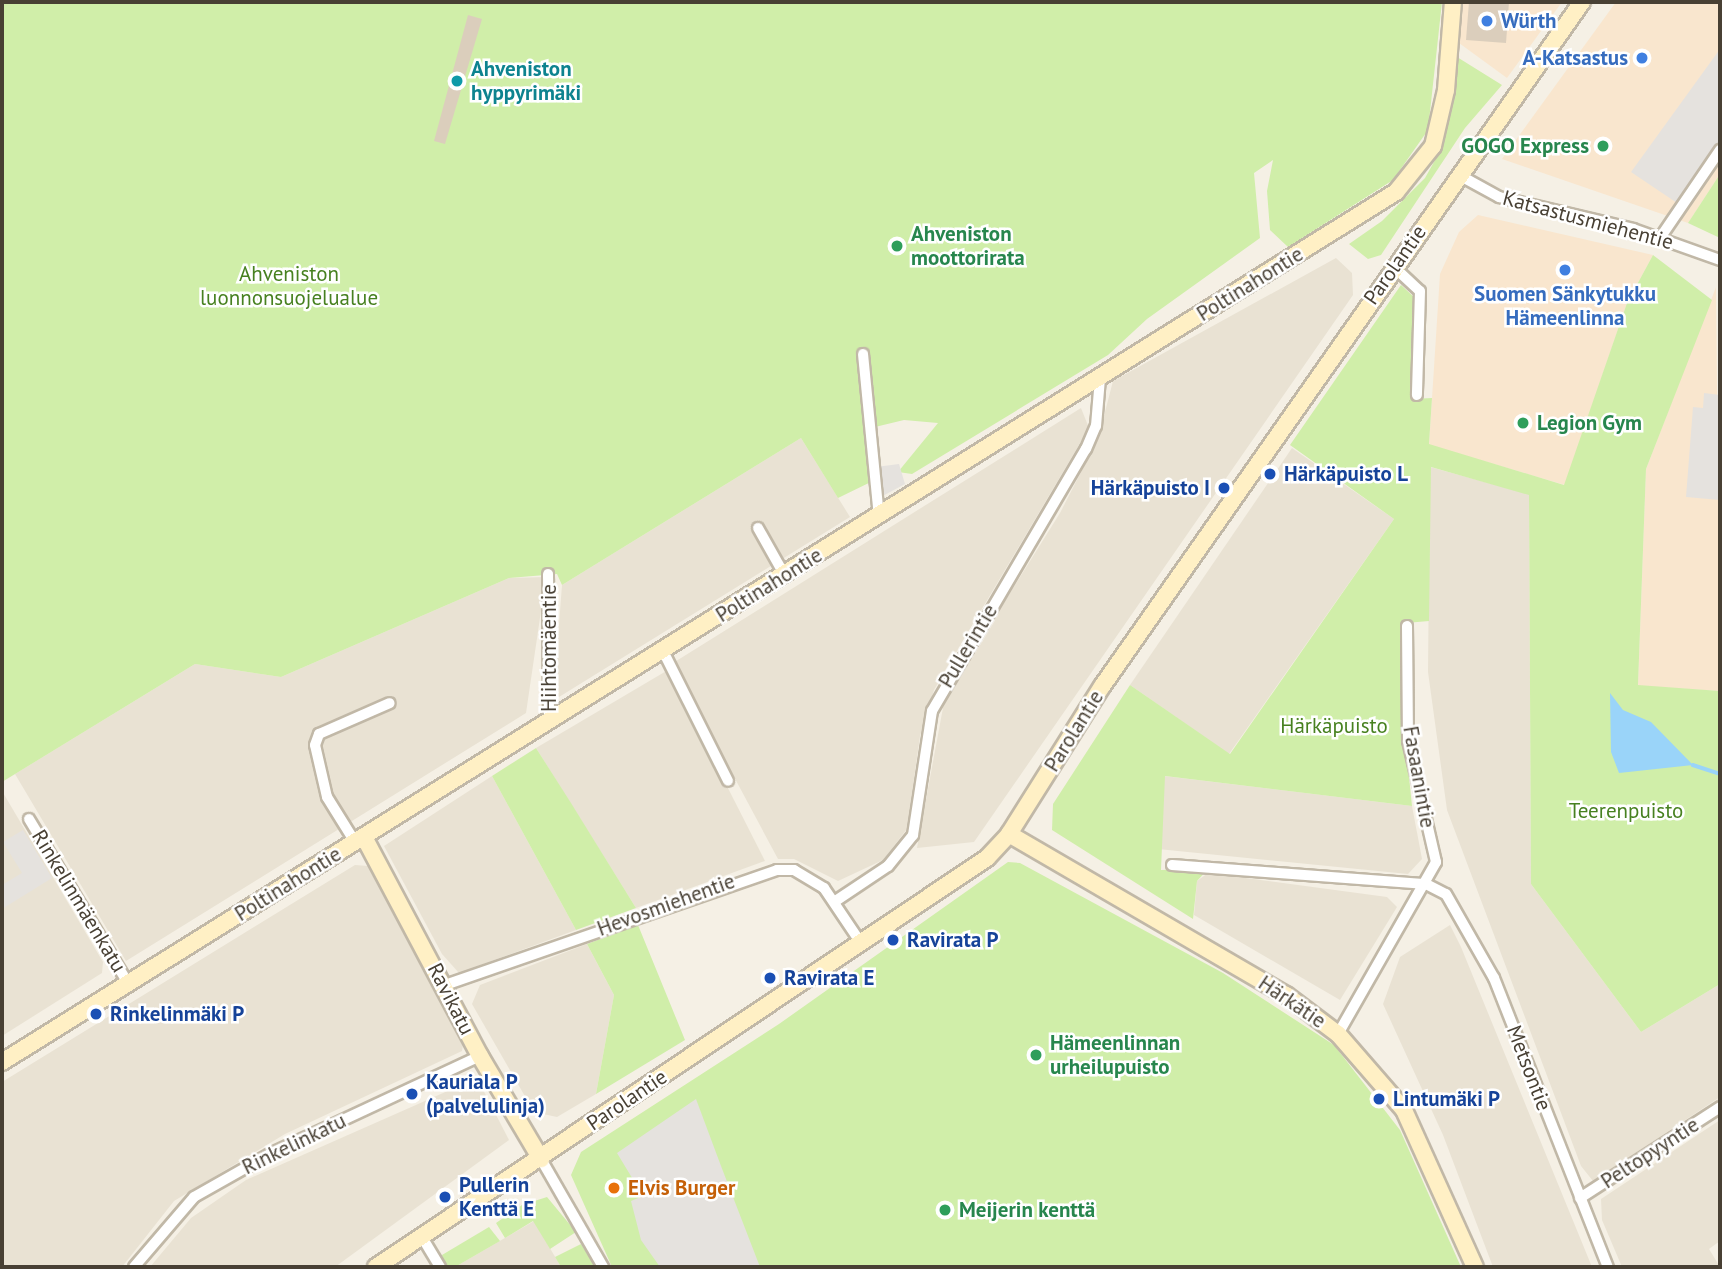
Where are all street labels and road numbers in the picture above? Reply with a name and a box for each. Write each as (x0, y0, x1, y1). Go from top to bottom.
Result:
street label: Katsastusmiehentie (1500, 185, 1676, 255)
street label: Parolantie (1359, 220, 1431, 310)
street label: Poltinahontie (1192, 241, 1308, 327)
street label: Poltinahontie (711, 542, 827, 628)
street label: Hiihtomäentie (536, 584, 562, 712)
street label: Pullerintie (933, 600, 1003, 692)
street label: Parolantie (1039, 686, 1109, 776)
street label: Fasaanintie (1398, 724, 1440, 830)
street label: Rinkelinmäenkatu (27, 825, 131, 977)
street label: Poltinahontie (230, 841, 346, 927)
street label: Hevosmiehentie (594, 868, 738, 942)
street label: Ravikatu (422, 959, 480, 1039)
street label: Härkätie (1254, 970, 1330, 1034)
street label: Metsontie (1501, 1022, 1557, 1114)
street label: Parolantie (582, 1064, 672, 1136)
street label: Rinkelinkatu (238, 1108, 350, 1180)
street label: Peltopyyntie (1596, 1112, 1704, 1194)

